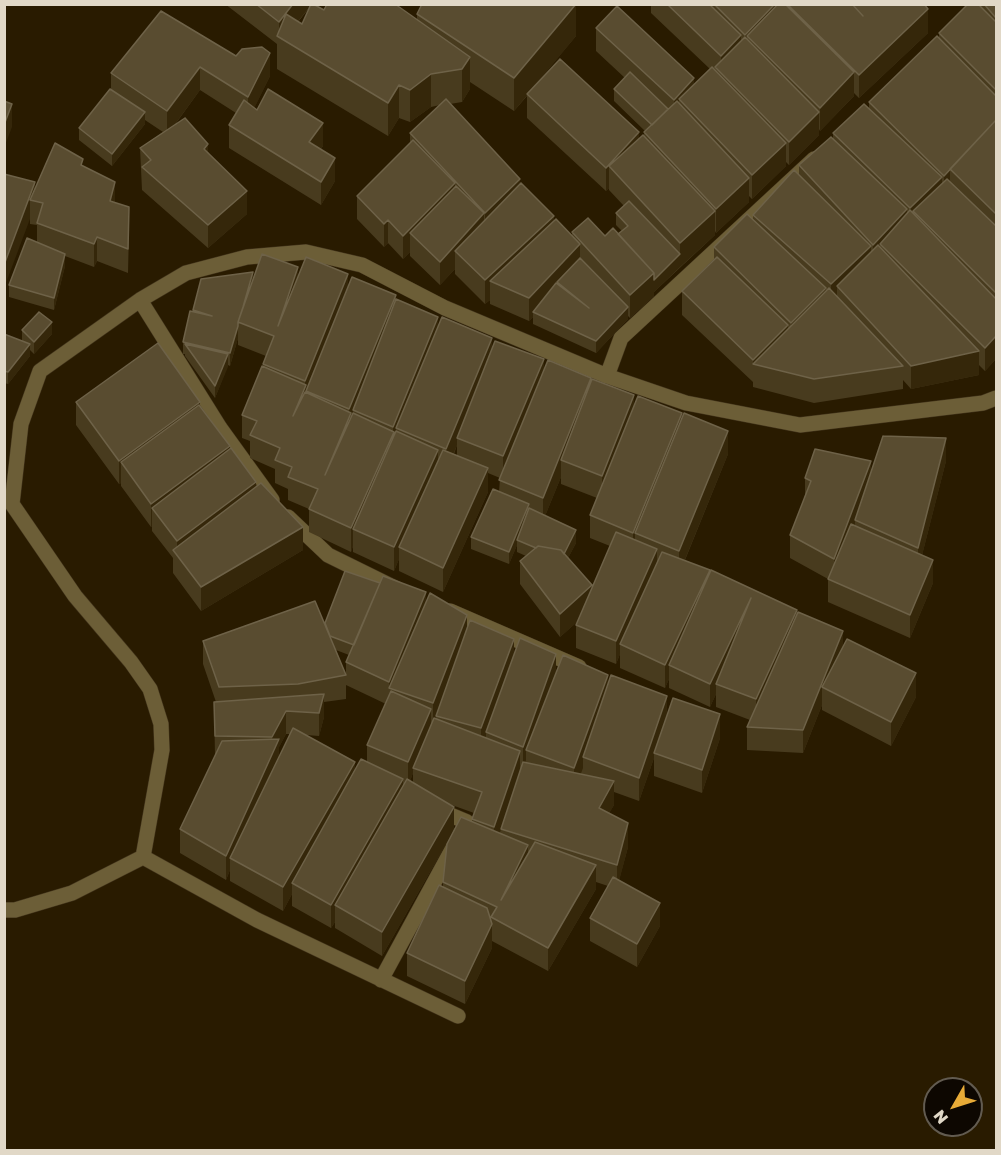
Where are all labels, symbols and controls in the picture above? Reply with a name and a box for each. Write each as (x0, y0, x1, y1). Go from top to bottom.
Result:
north arrow (923, 1077, 983, 1137)
text: N (929, 1106, 952, 1128)

